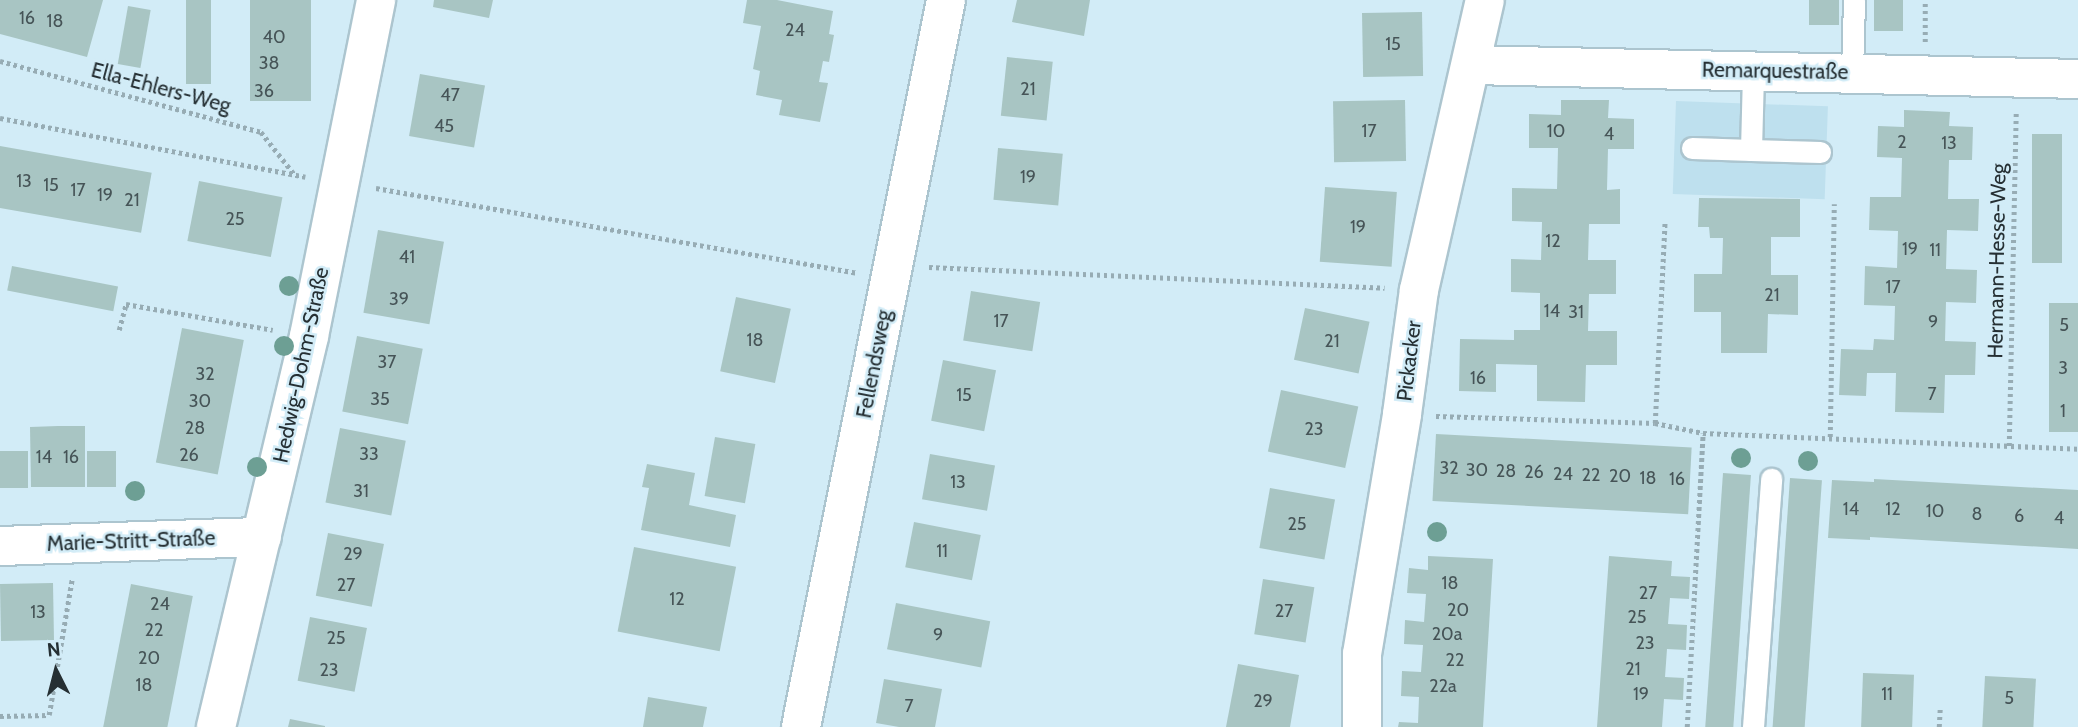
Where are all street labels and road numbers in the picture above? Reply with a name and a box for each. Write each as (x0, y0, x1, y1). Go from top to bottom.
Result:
street label: Ella-Ehlers-Weg (88, 57, 234, 119)
street label: Remarquestraße (1702, 57, 1848, 85)
street label: Hermann-Hesse-Weg (1983, 163, 2011, 359)
street label: Hedwig-Dohm-Straße (268, 265, 334, 465)
street label: Fellendsweg (851, 308, 897, 420)
street label: Pickacker (1392, 319, 1426, 403)
street label: Marie-Stritt-Straße (46, 525, 216, 557)

